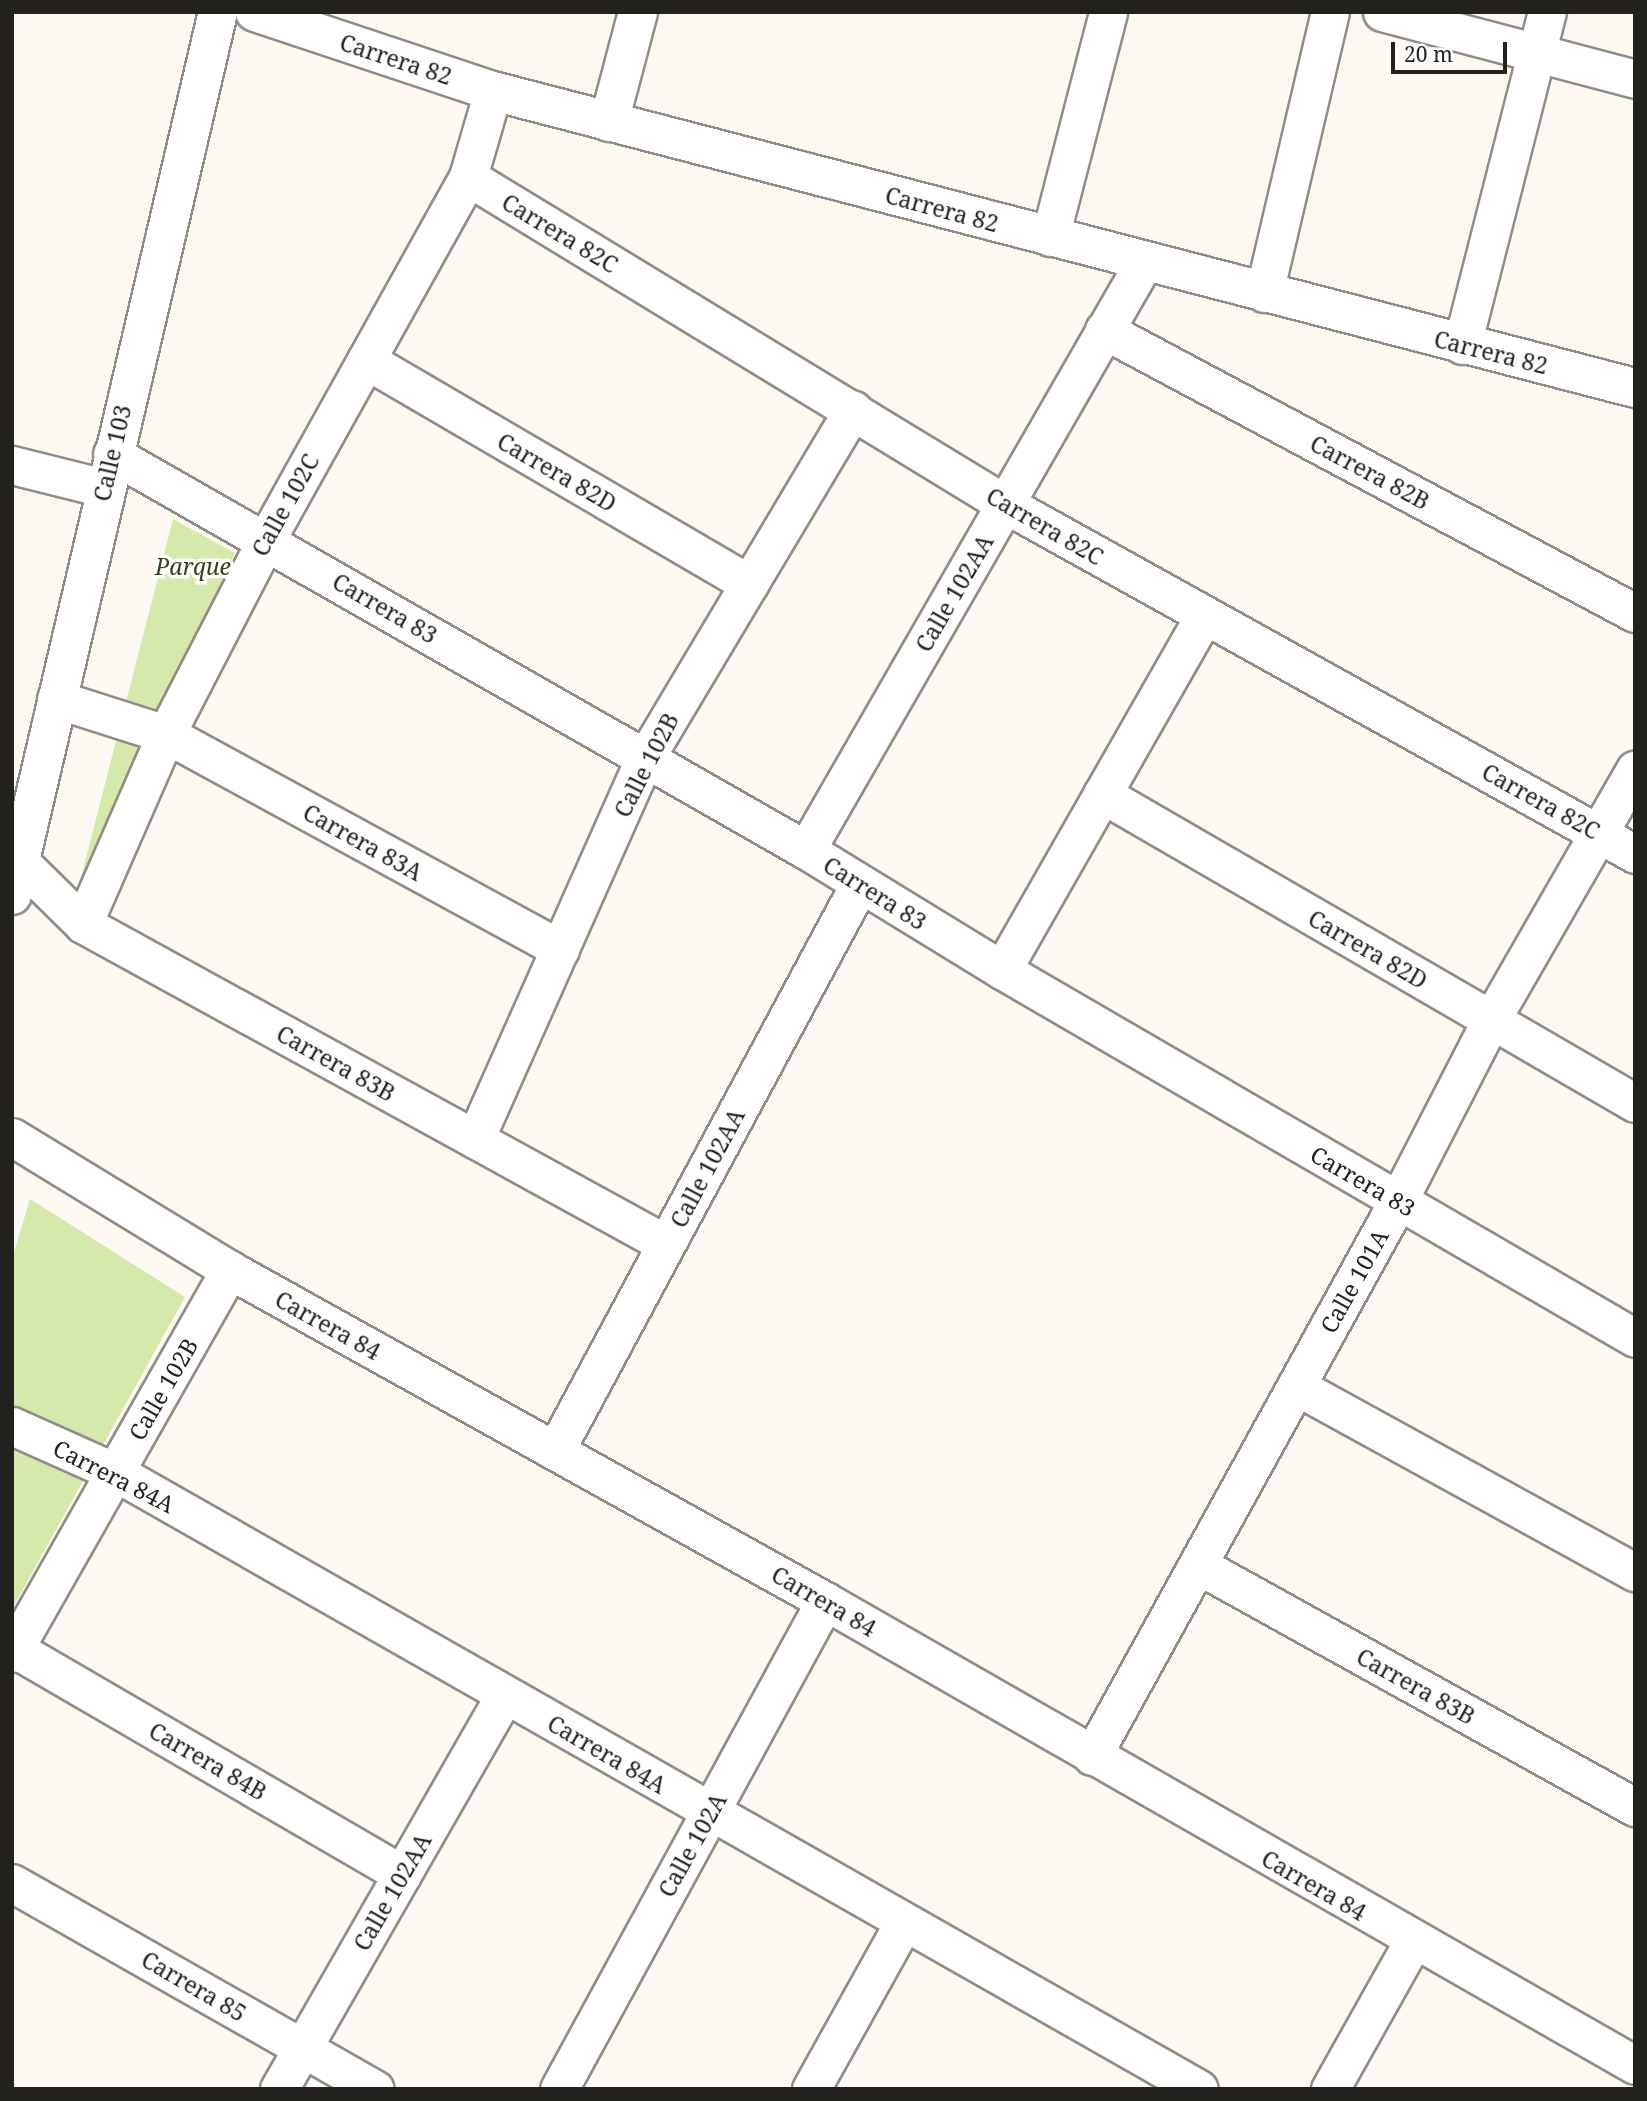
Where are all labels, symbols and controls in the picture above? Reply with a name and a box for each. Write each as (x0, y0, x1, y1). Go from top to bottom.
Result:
street label: Carrera 82 (337, 28, 455, 90)
scale bar (1395, 28, 1510, 72)
text: 20 m (1404, 40, 1453, 68)
street label: Carrera 82 (882, 181, 1002, 237)
street label: Carrera 82C (497, 188, 623, 278)
street label: Carrera 82 (1431, 325, 1551, 379)
street label: Calle 103 (88, 402, 136, 504)
street label: Carrera 82D (493, 427, 621, 517)
street label: Carrera 82B (1306, 429, 1434, 515)
street label: Calle 102C (246, 449, 324, 561)
street label: Carrera 82C (982, 482, 1108, 570)
street label: Calle 102AA (909, 530, 999, 656)
park label: Parque (155, 552, 231, 580)
street label: Carrera 83 (328, 567, 442, 649)
street label: Calle 102B (608, 708, 684, 822)
street label: Carrera 82C (1477, 757, 1605, 845)
street label: Carrera 83A (298, 798, 428, 886)
street label: Carrera 83 (818, 851, 932, 935)
street label: Carrera 82D (1304, 904, 1432, 994)
street label: Carrera 83B (272, 1019, 400, 1107)
street label: Calle 102AA (664, 1104, 750, 1232)
street label: Carrera 83 (1306, 1140, 1420, 1222)
street label: Calle 101A (1314, 1224, 1394, 1338)
street label: Carrera 84 (271, 1285, 385, 1365)
street label: Calle 102B (123, 1333, 203, 1445)
street label: Carrera 84A (49, 1434, 179, 1518)
street label: Carrera 84 (767, 1560, 881, 1642)
street label: Carrera 83B (1352, 1642, 1480, 1730)
street label: Carrera 84A (543, 1709, 671, 1799)
street label: Carrera 84B (144, 1716, 272, 1806)
street label: Calle 102A (652, 1788, 732, 1902)
street label: Calle 102AA (347, 1829, 437, 1955)
street label: Carrera 84 (1257, 1844, 1371, 1926)
street label: Carrera 85 (137, 1945, 251, 2027)

